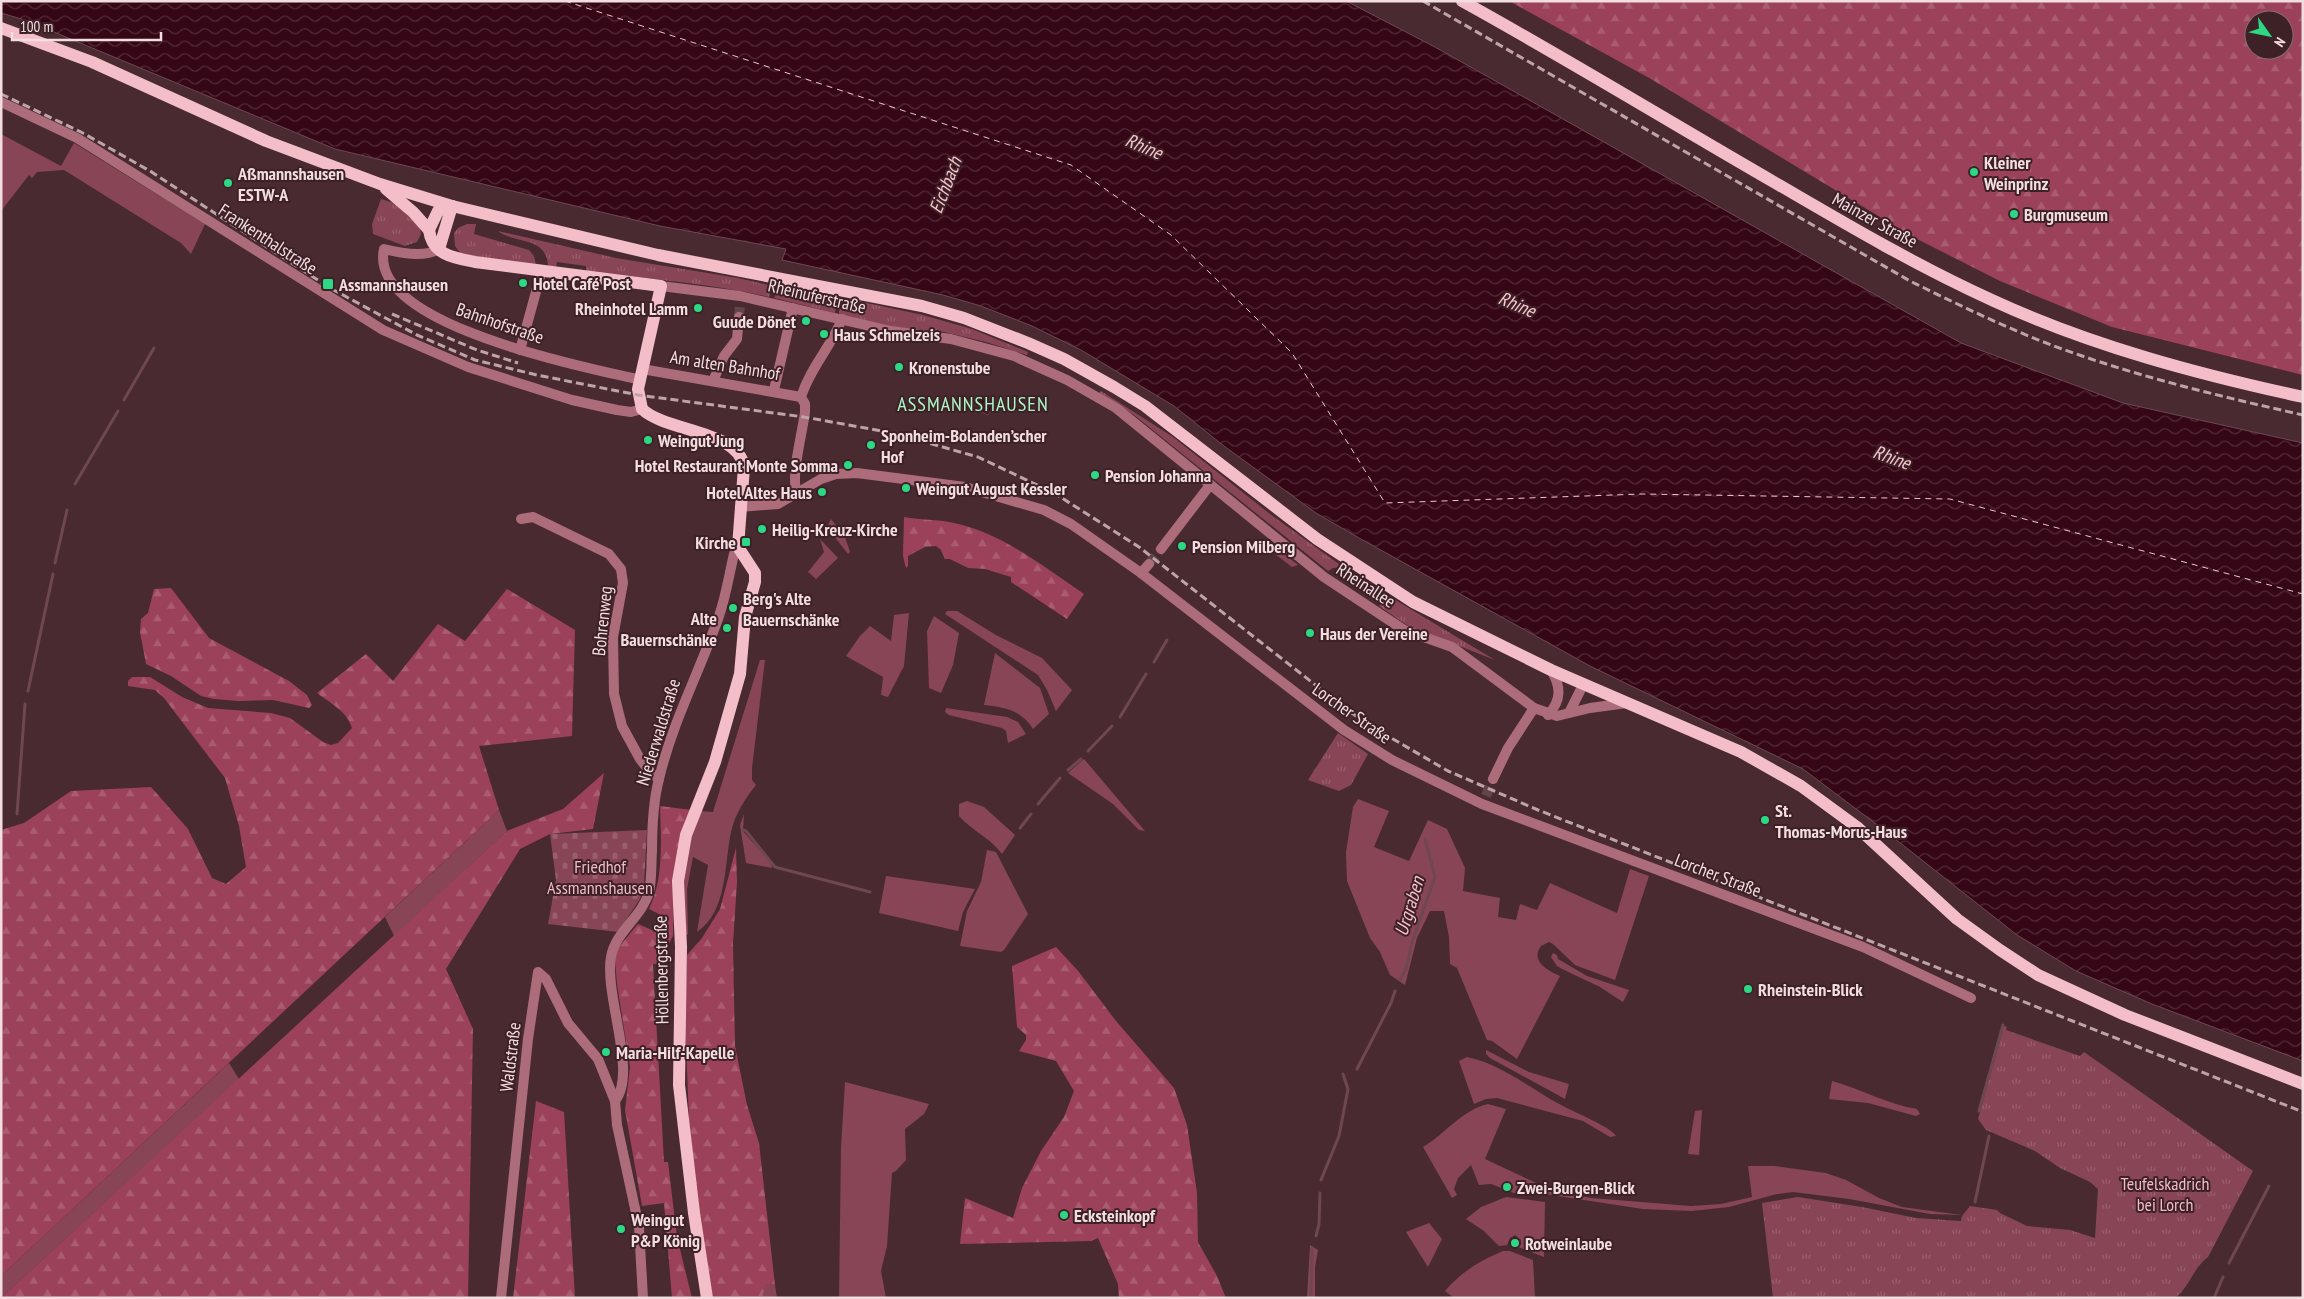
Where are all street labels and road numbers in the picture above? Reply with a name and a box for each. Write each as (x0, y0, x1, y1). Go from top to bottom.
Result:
street label: Mainzer Straße (1828, 187, 1922, 253)
street label: Frankenthalstraße (214, 199, 322, 279)
street label: Rheinuferstraße (766, 274, 868, 318)
street label: Bahnhofstraße (453, 297, 547, 349)
street label: Am alten Bahnhof (668, 345, 783, 385)
street label: Rheinallee (1332, 557, 1400, 613)
street label: Bohrenweg (587, 585, 617, 657)
street label: Niederwaldstraße (631, 676, 685, 788)
street label: Lorcher Straße (1308, 678, 1396, 748)
street label: Lorcher Straße (1671, 848, 1765, 902)
street label: Höllenbergstraße (649, 916, 673, 1024)
street label: Waldstraße (494, 1021, 526, 1093)

